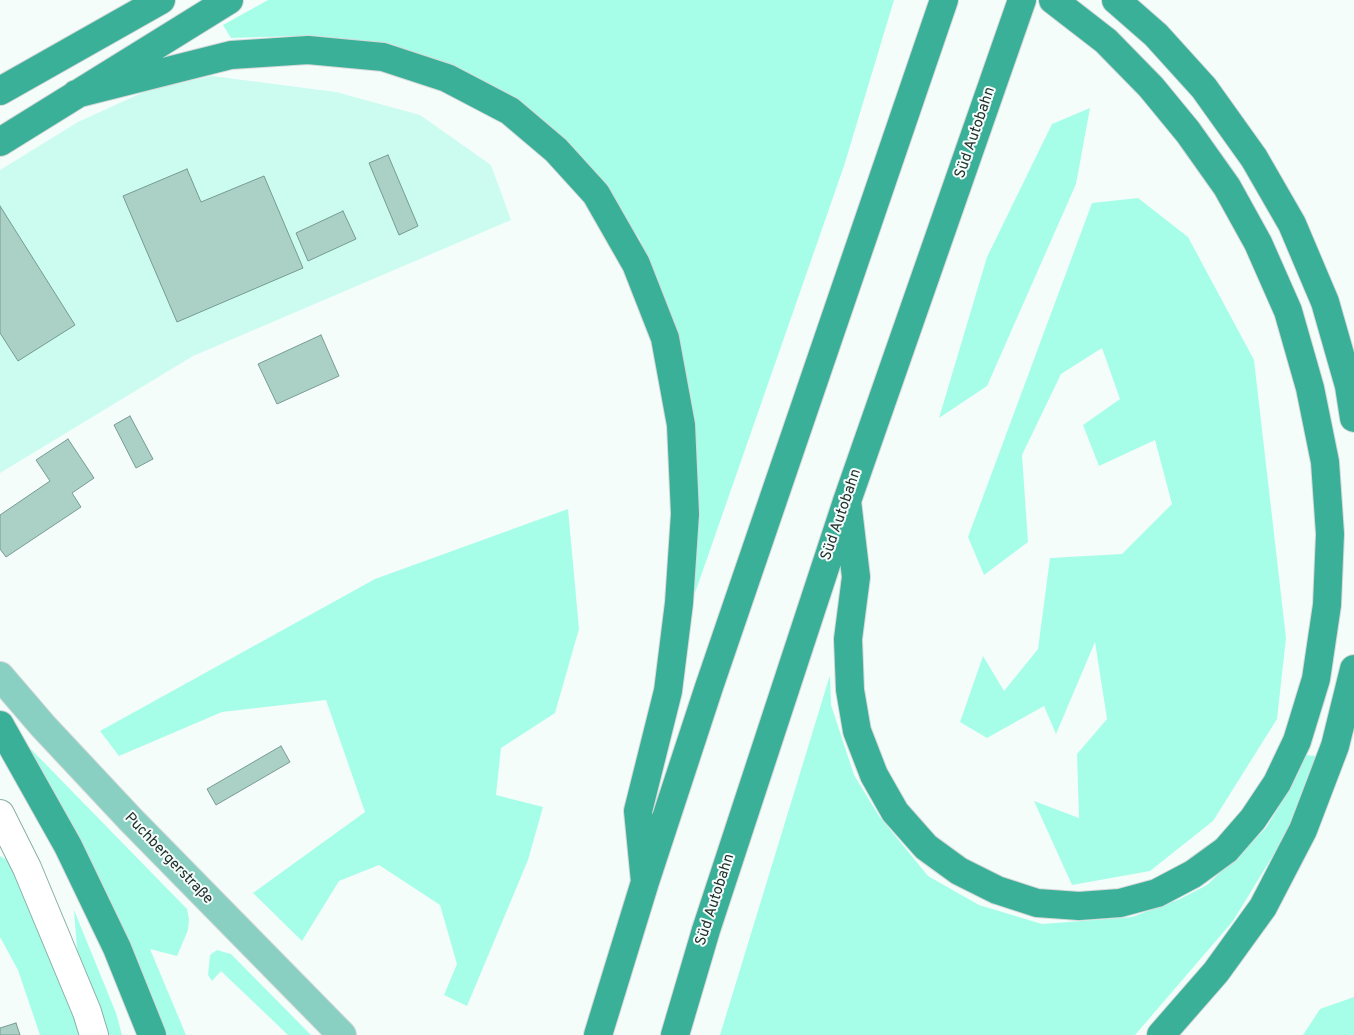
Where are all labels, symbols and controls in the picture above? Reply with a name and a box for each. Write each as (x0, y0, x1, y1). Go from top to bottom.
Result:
street label: Süd Autobahn (952, 85, 1000, 181)
street label: Süd Autobahn (818, 467, 866, 563)
street label: Puchbergerstraße (120, 810, 216, 908)
street label: Süd Autobahn (693, 852, 739, 948)

